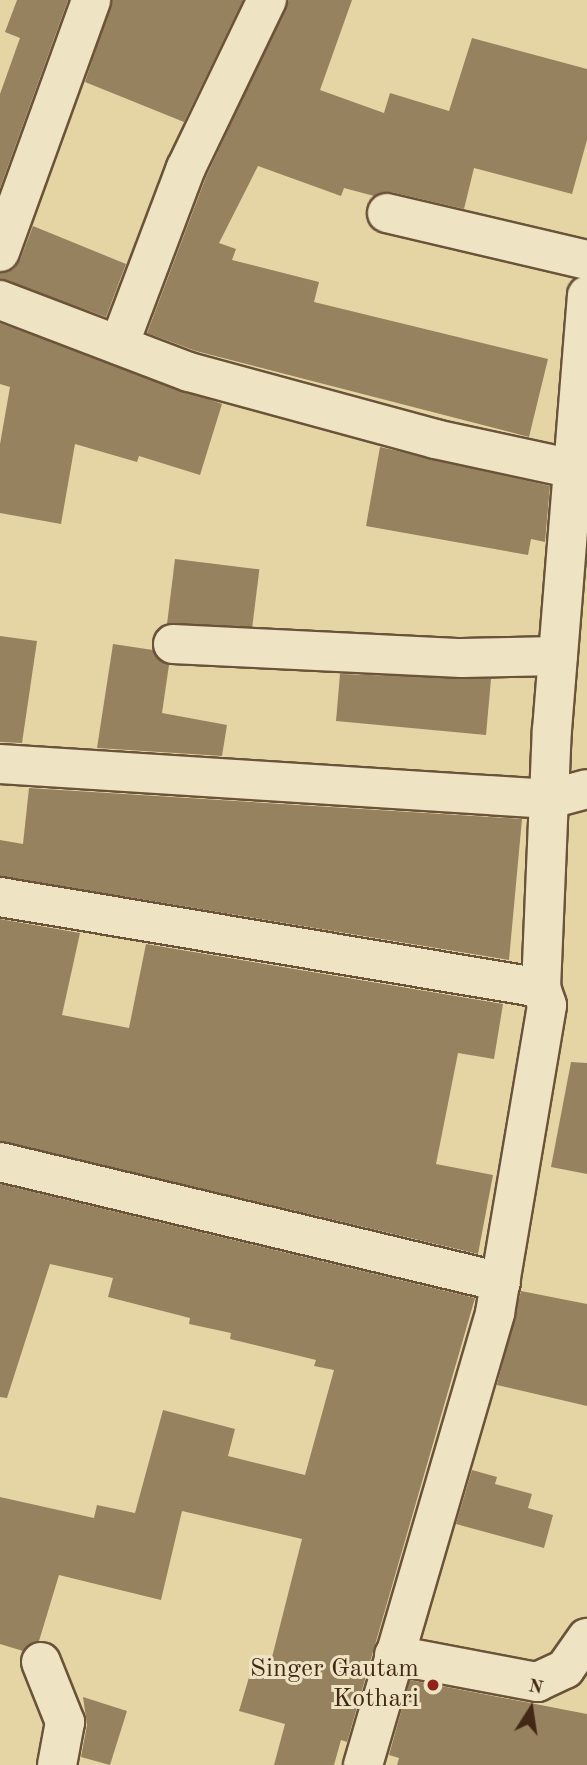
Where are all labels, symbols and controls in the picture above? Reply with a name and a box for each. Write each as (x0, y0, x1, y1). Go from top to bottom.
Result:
place label: Singer Gautam Kothari (250, 1654, 419, 1716)
north arrow (496, 1674, 566, 1744)
marker: Singer Gautam Kothari (425, 1677, 441, 1693)
text: N (526, 1677, 545, 1699)

